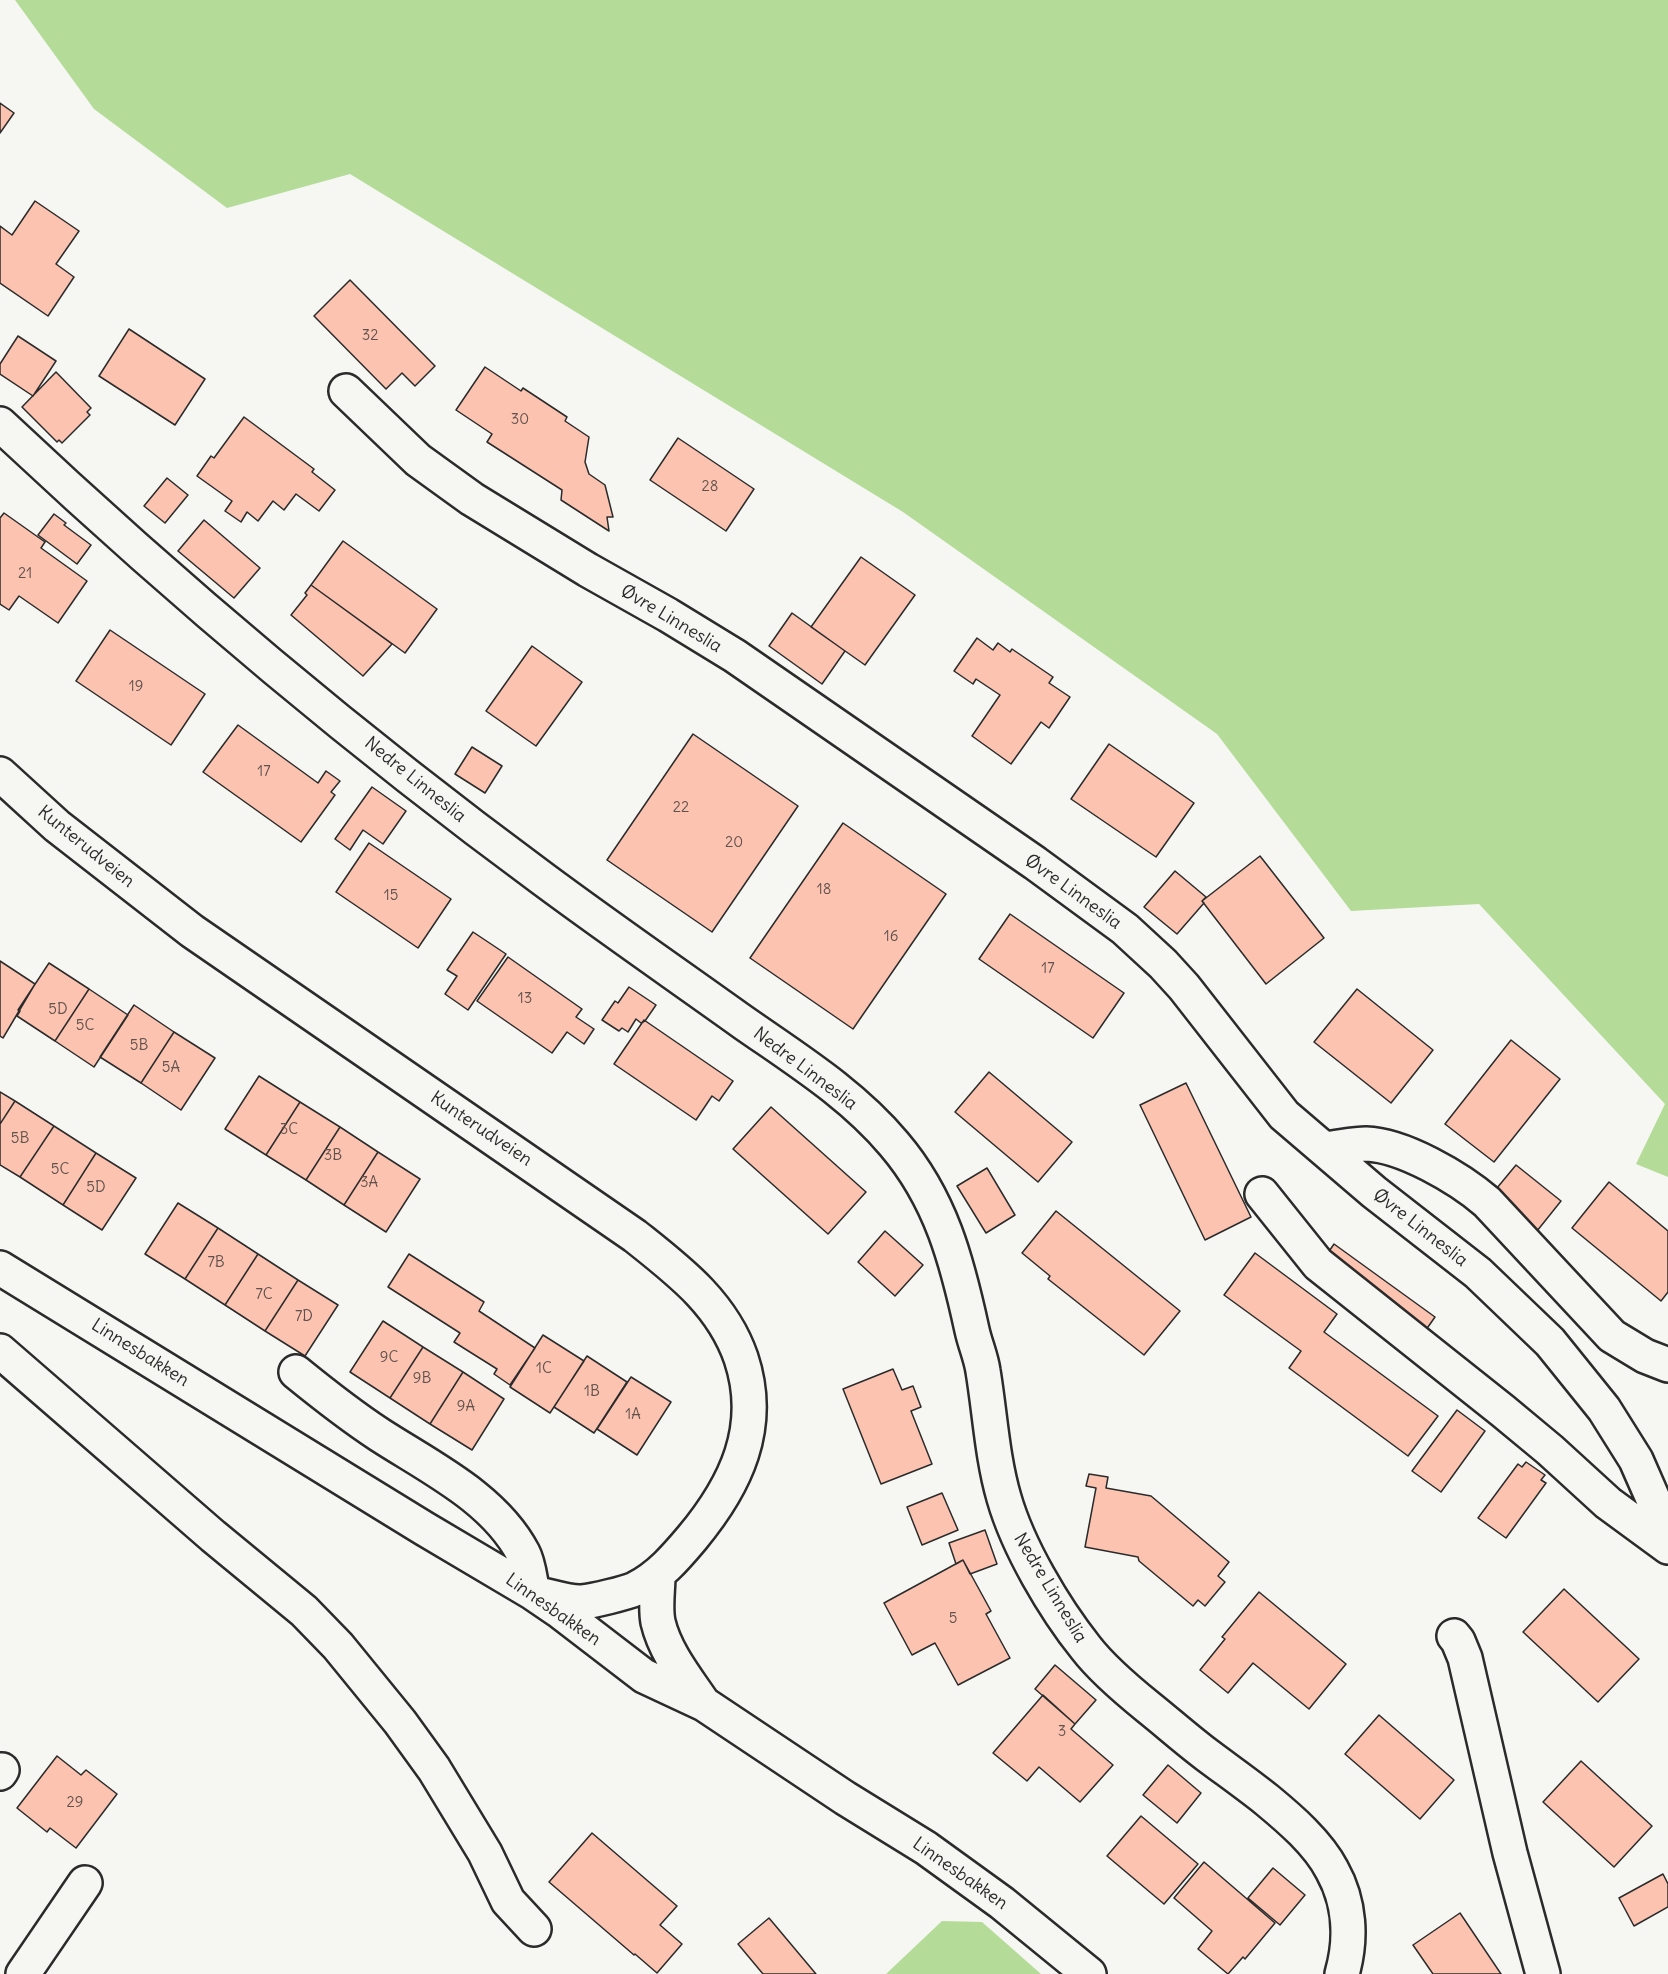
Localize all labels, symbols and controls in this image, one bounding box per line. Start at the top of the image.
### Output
house number: 32 [362,327,378,345]
house number: 30 [511,411,529,429]
house number: 28 [702,478,718,496]
house number: 21 [18,565,32,583]
street label: Øvre Linneslia [617,580,725,658]
house number: 19 [129,678,143,696]
street label: Nedre Linneslia [360,733,470,827]
house number: 17 [257,763,271,781]
house number: 22 [673,799,689,817]
street label: Kunterudveien [33,801,139,893]
house number: 20 [725,834,743,852]
street label: Øvre Linneslia [1021,850,1125,934]
house number: 18 [817,881,831,899]
house number: 15 [384,887,398,905]
house number: 16 [884,928,898,946]
house number: 17 [1041,960,1055,978]
house number: 13 [518,990,532,1008]
house number: 5D [48,1001,68,1019]
house number: 5C [76,1017,94,1035]
street label: Nedre Linneslia [749,1023,861,1115]
house number: 5B [130,1037,148,1055]
house number: 5A [162,1059,180,1077]
street label: Kunterudveien [426,1087,536,1171]
house number: 3C [280,1121,298,1139]
house number: 5B [11,1130,29,1148]
house number: 3B [324,1147,342,1165]
house number: 5C [51,1161,69,1179]
house number: 3A [360,1174,378,1192]
house number: 5D [86,1179,106,1197]
street label: Øvre Linneslia [1368,1184,1472,1272]
house number: 7B [207,1254,225,1272]
house number: 7C [255,1286,273,1304]
house number: 7D [295,1308,313,1326]
street label: Linnesbakken [87,1314,193,1392]
house number: 9C [380,1349,398,1367]
house number: 1C [536,1360,552,1378]
house number: 9B [413,1370,431,1388]
house number: 1B [584,1383,600,1401]
house number: 9A [457,1398,475,1416]
house number: 1A [625,1406,641,1424]
street label: Nedre Linneslia [1009,1529,1091,1647]
street label: Linnesbakken [501,1569,605,1651]
house number: 5 [949,1610,957,1628]
house number: 3 [1058,1723,1066,1741]
house number: 29 [67,1794,83,1812]
street label: Linnesbakken [908,1833,1012,1915]

